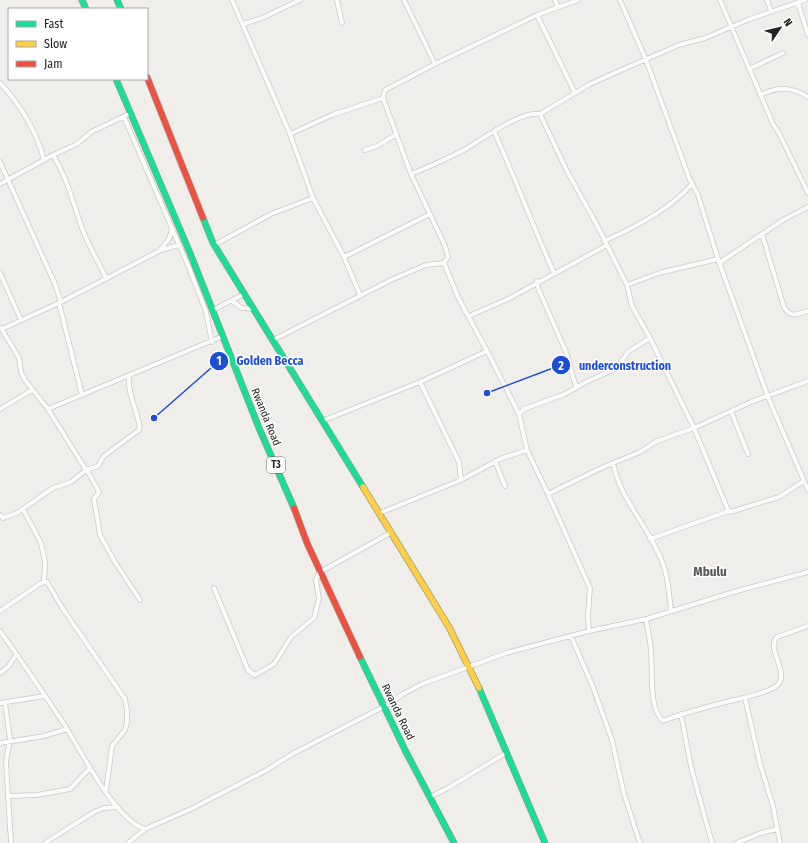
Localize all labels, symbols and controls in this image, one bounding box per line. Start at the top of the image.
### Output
legend [8,8,148,80]
north arrow [760,8,800,48]
text: N [781,16,795,29]
text: Fast [44,17,63,31]
text: Slow [44,37,67,51]
text: Jam [44,57,62,71]
callout: Golden Becca [209,349,312,373]
callout: underconstruction [551,353,679,377]
text: 1 [216,354,222,368]
text: Golden Becca [237,354,304,368]
text: 2 [557,359,564,373]
text: underconstruction [579,359,671,373]
street label: Rwanda Road [249,386,283,448]
road number: T3 [267,457,285,473]
district label: Mbulu [693,564,727,579]
street label: Rwanda Road [379,682,417,742]

